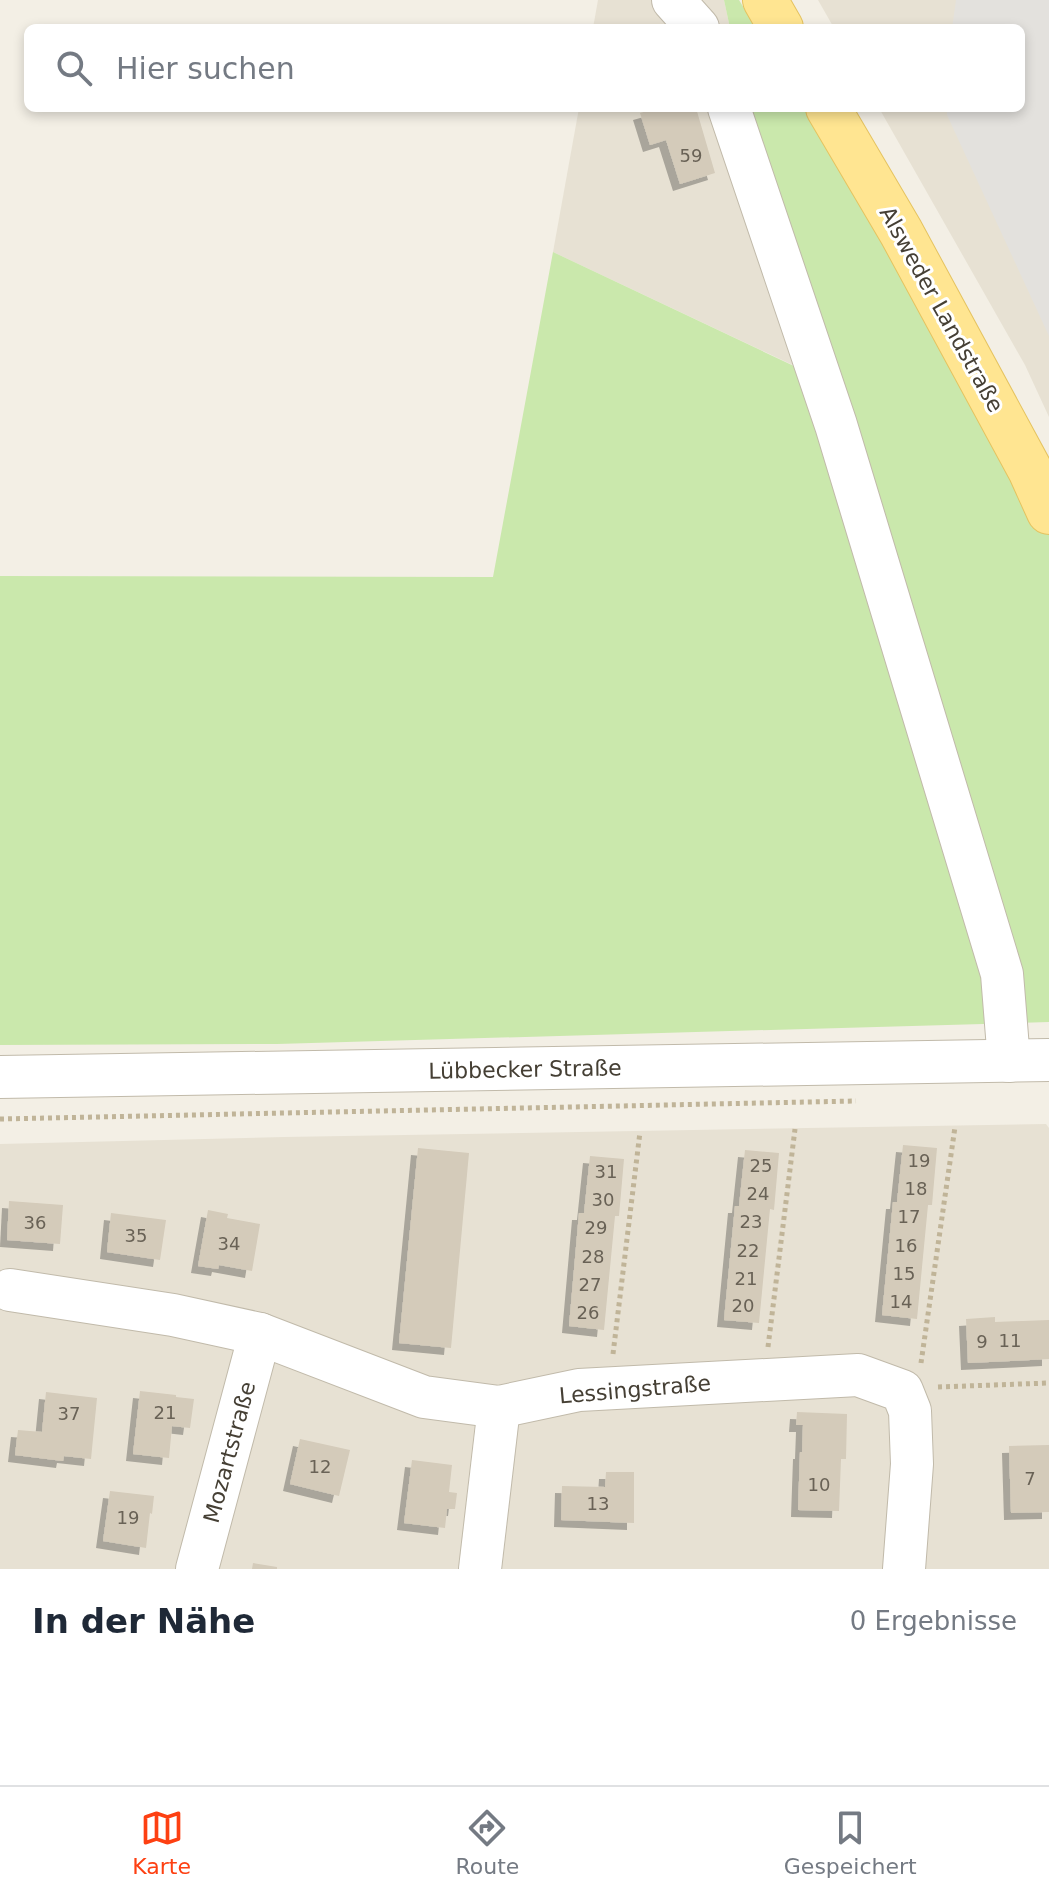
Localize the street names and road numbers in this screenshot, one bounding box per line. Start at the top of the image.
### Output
street label: Alsweder Landstraße [875,202,1009,416]
street label: Lübbecker Straße [428,1055,622,1084]
street label: Lessingstraße [558,1370,712,1409]
street label: Mozartstraße [199,1379,260,1525]

